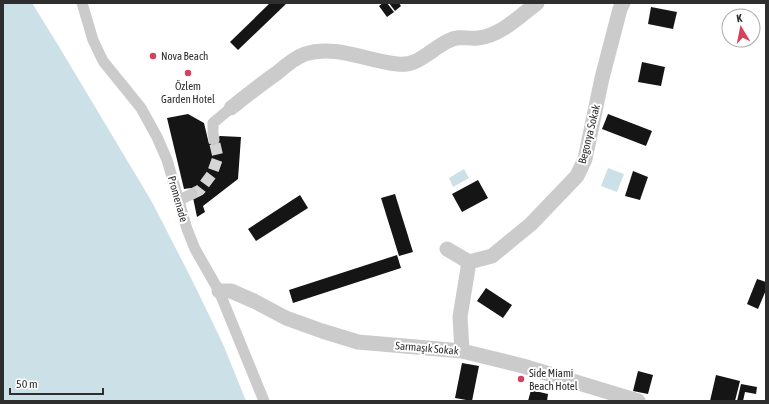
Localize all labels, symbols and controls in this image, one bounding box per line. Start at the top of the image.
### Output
north arrow [721,8,761,48]
text: K [736,12,744,25]
place label: Nova Beach [161,50,208,62]
marker: Nova Beach [148,51,158,61]
marker: Özlem Garden Hotel [183,68,193,78]
place label: Özlem Garden Hotel [161,80,215,105]
street label: Begonya Sokak [576,103,602,165]
street label: Promenade [166,175,190,223]
street label: Sarmaşık Sokak [395,339,459,357]
place label: Side Miami Beach Hotel [529,367,578,392]
scale bar [10,370,103,396]
marker: Side Miami Beach Hotel [516,374,526,384]
text: 50 m [16,377,38,391]

